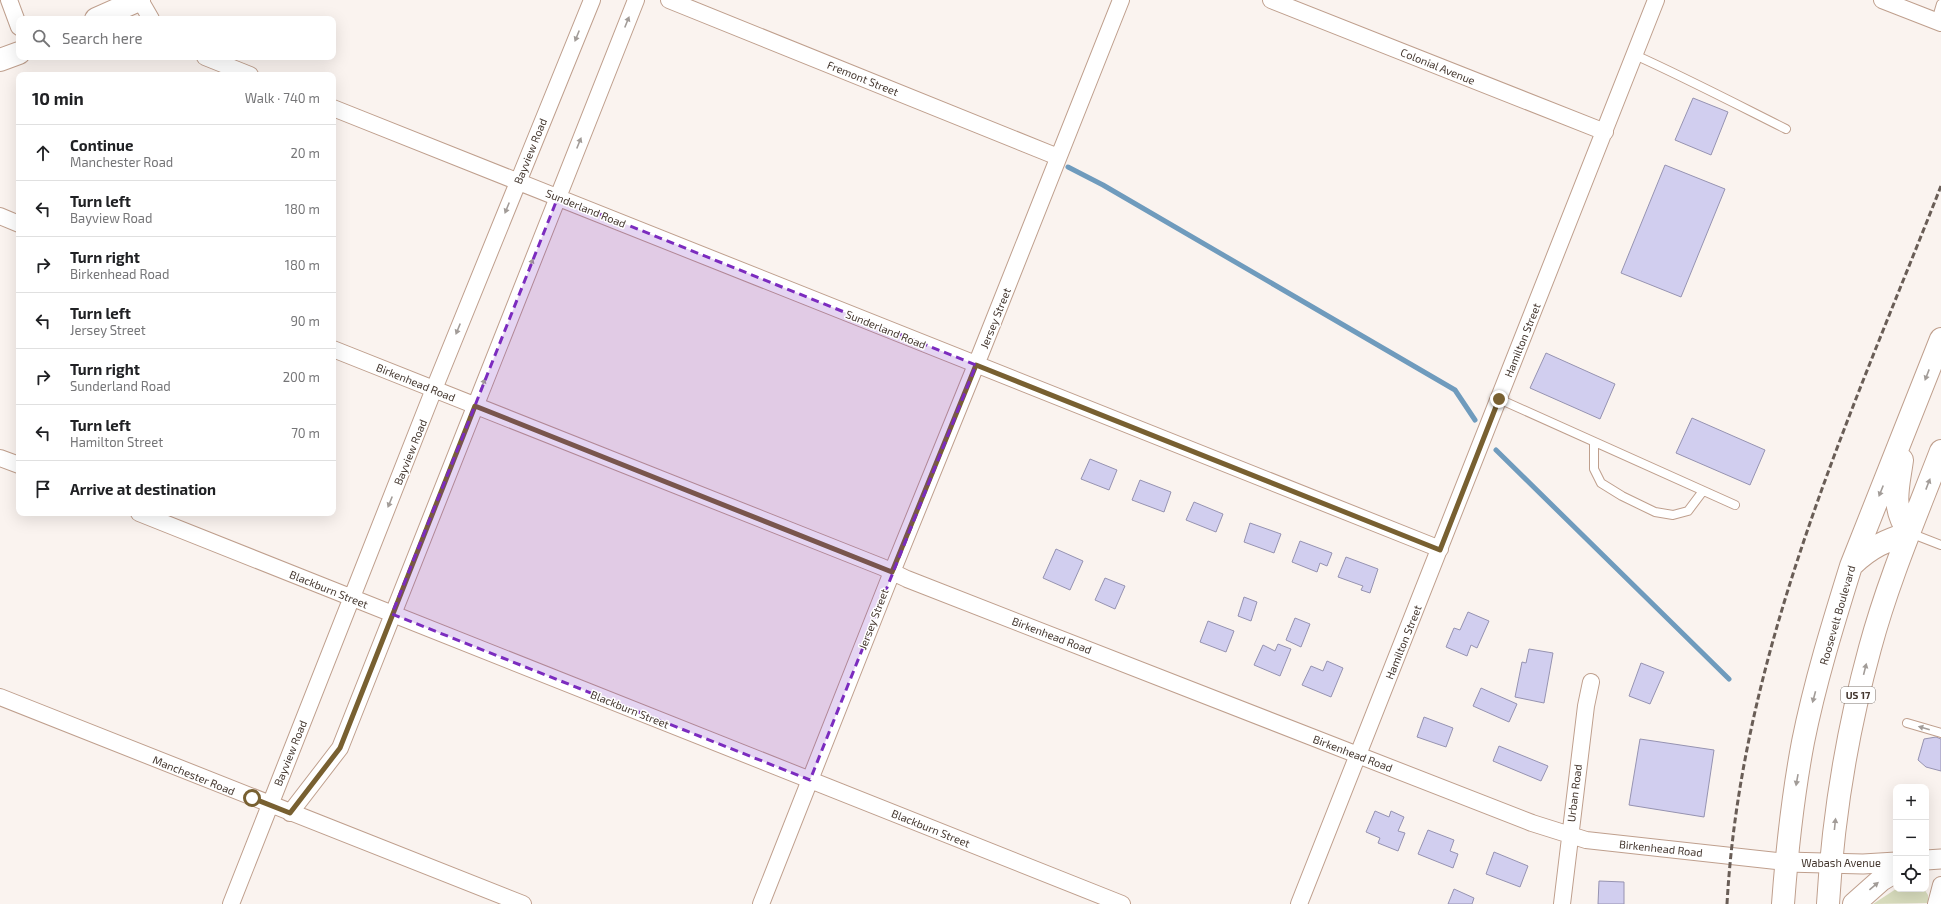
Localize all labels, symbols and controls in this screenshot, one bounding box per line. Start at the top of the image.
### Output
one-way arrow [625,15,631,27]
search box [16,16,336,60]
icon: search [30,27,52,49]
text: Search here [62,29,143,47]
one-way arrow [574,31,580,42]
street label: Colonial Avenue [1399,45,1477,87]
street label: Fremont Street [826,58,900,98]
text: 10 min [32,88,84,108]
text: Walk · 740 m [245,90,320,106]
street label: Bayview Road [511,116,549,186]
text: Continue [70,136,133,154]
one-way arrow [577,136,583,148]
icon: ahead [32,142,54,164]
text: 20 m [291,145,320,161]
text: Manchester Road [70,154,173,170]
street label: Sunderland Road [544,186,628,230]
text: Turn left [70,192,131,210]
icon: left [32,198,54,220]
text: 180 m [285,201,320,217]
one-way arrow [503,203,509,215]
text: Bayview Road [70,210,152,226]
text: Turn right [70,248,140,266]
icon: right [32,254,54,276]
text: 180 m [285,257,320,273]
one-way arrow [529,257,535,269]
text: Birkenhead Road [70,266,169,282]
street label: Jersey Street [977,286,1013,350]
street label: Hamilton Street [1501,301,1543,379]
text: Turn left [70,304,131,322]
street label: Sunderland Road [844,307,928,351]
icon: left [32,310,54,332]
text: 90 m [290,313,320,329]
text: Jersey Street [70,322,146,338]
one-way arrow [455,323,461,335]
text: Turn right [70,360,140,378]
street label: Birkenhead Road [375,360,457,404]
icon: right [32,366,54,388]
text: 200 m [283,369,320,385]
one-way arrow [1923,370,1929,382]
text: Sunderland Road [70,378,171,394]
one-way arrow [481,378,487,390]
route end [1490,390,1508,408]
text: Turn left [70,416,131,434]
street label: Bayview Road [391,417,429,487]
icon: left [32,422,54,444]
text: 70 m [291,425,320,441]
text: Hamilton Street [70,434,163,450]
one-way arrow [1926,477,1932,489]
icon: arrive [32,478,54,500]
text: Arrive at destination [70,480,216,498]
one-way arrow [1878,485,1884,496]
one-way arrow [386,496,392,508]
street label: Roosevelt Boulevard [1817,564,1857,666]
street label: Blackburn Street [288,567,370,611]
street label: Jersey Street [855,587,891,651]
street label: Hamilton Street [1382,603,1424,681]
street label: Birkenhead Road [1010,614,1094,656]
one-way arrow [1862,663,1868,676]
street label: Blackburn Street [589,687,671,731]
road number: US 17 [1841,687,1875,703]
one-way arrow [1811,691,1817,703]
street label: Bayview Road [271,718,309,788]
one-way arrow [1918,725,1930,731]
street label: Birkenhead Road [1311,732,1395,774]
street label: Manchester Road [151,753,237,797]
street label: Urban Road [1564,763,1584,823]
one-way arrow [1793,774,1799,786]
map controls [1893,784,1929,892]
button: + [1893,784,1929,820]
route start [243,789,261,807]
street label: Blackburn Street [890,806,972,850]
one-way arrow [1832,818,1838,830]
button: − [1893,820,1929,856]
street label: Birkenhead Road [1618,837,1704,859]
street label: Wabash Avenue [1801,856,1881,869]
button: locate [1893,856,1929,892]
one-way arrow [1868,882,1879,890]

